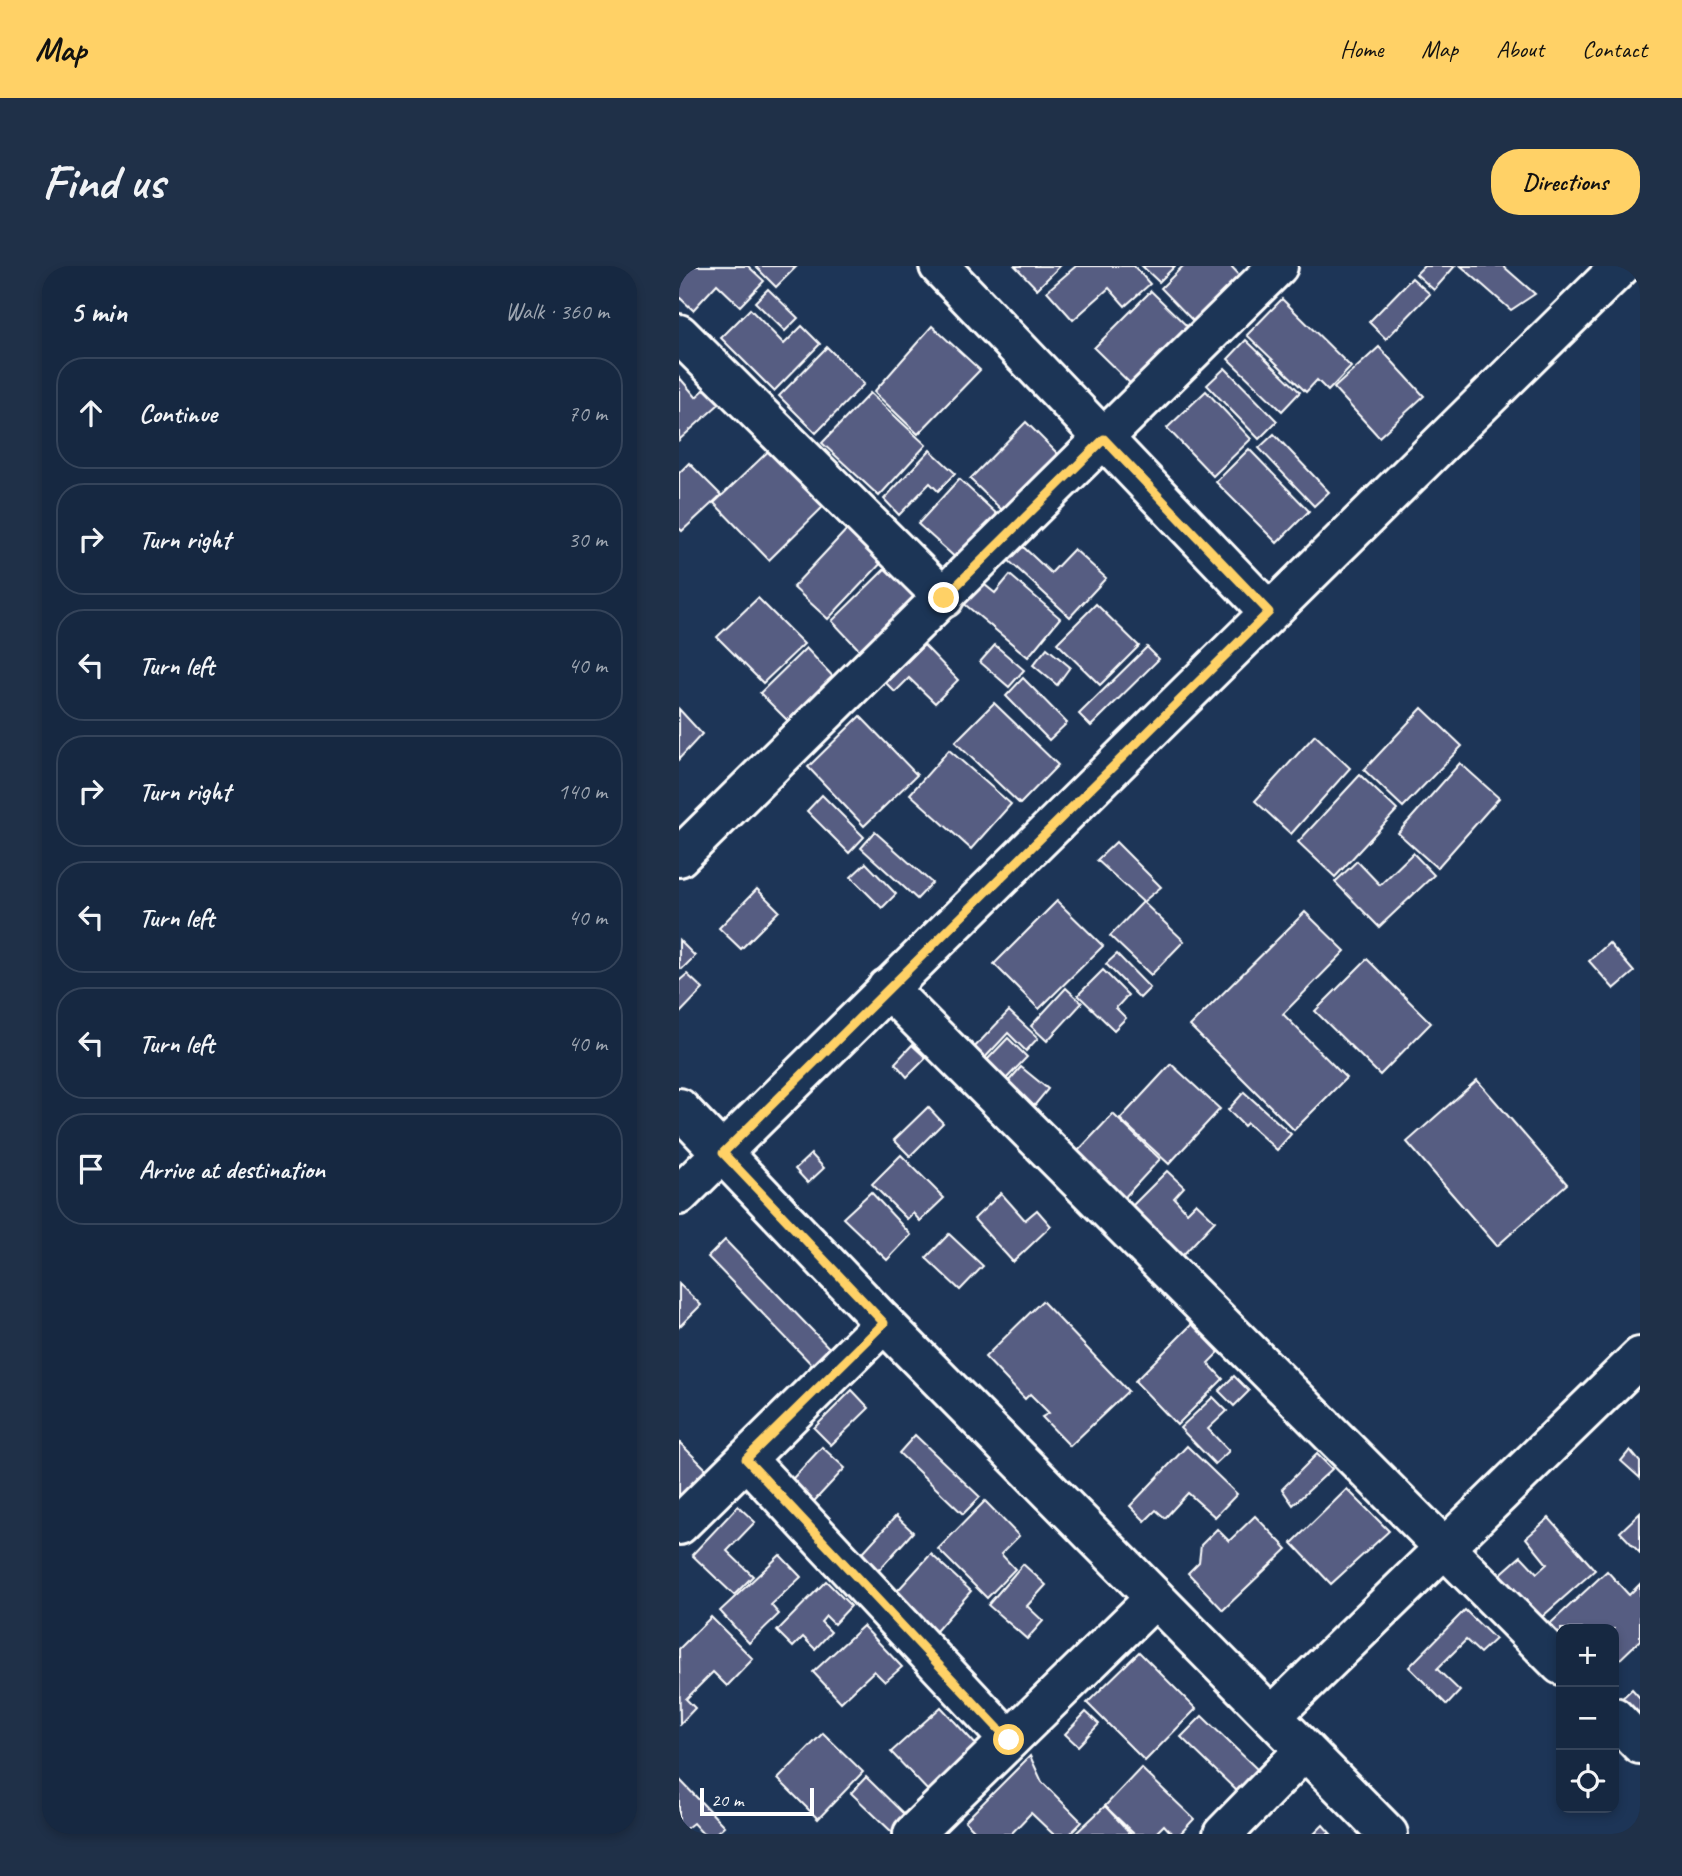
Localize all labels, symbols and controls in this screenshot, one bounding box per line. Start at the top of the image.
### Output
text: Map [35,28,86,70]
text: Home [1340,34,1383,64]
text: Map [1421,34,1458,64]
text: About [1496,34,1544,64]
text: Contact [1582,34,1647,64]
button: Directions [1491,149,1640,215]
text: Find us [42,151,164,213]
text: 5 min [70,293,127,331]
text: Walk · 360 m [505,297,609,326]
icon: ahead [72,394,110,432]
text: Continue [139,397,217,430]
text: 70 m [568,399,607,428]
icon: right [72,520,110,558]
text: Turn right [139,523,230,556]
text: 30 m [568,525,607,554]
route end [928,582,959,613]
icon: left [72,646,110,684]
text: Turn left [139,649,214,682]
text: 40 m [568,651,607,680]
icon: right [72,772,110,810]
text: Turn right [139,775,230,808]
text: 140 m [558,777,607,806]
icon: left [72,898,110,936]
text: Turn left [139,901,214,934]
text: 40 m [568,903,607,932]
icon: left [72,1024,110,1062]
text: Turn left [139,1027,214,1060]
text: 40 m [568,1029,607,1058]
icon: arrive [72,1150,110,1188]
text: Arrive at destination [139,1153,325,1186]
map controls [1556,1624,1619,1813]
button: + [1556,1624,1619,1687]
button: − [1556,1687,1619,1750]
route start [993,1724,1024,1755]
button: locate [1556,1750,1619,1813]
scale bar [700,1785,814,1817]
text: 20 m [711,1788,743,1812]

